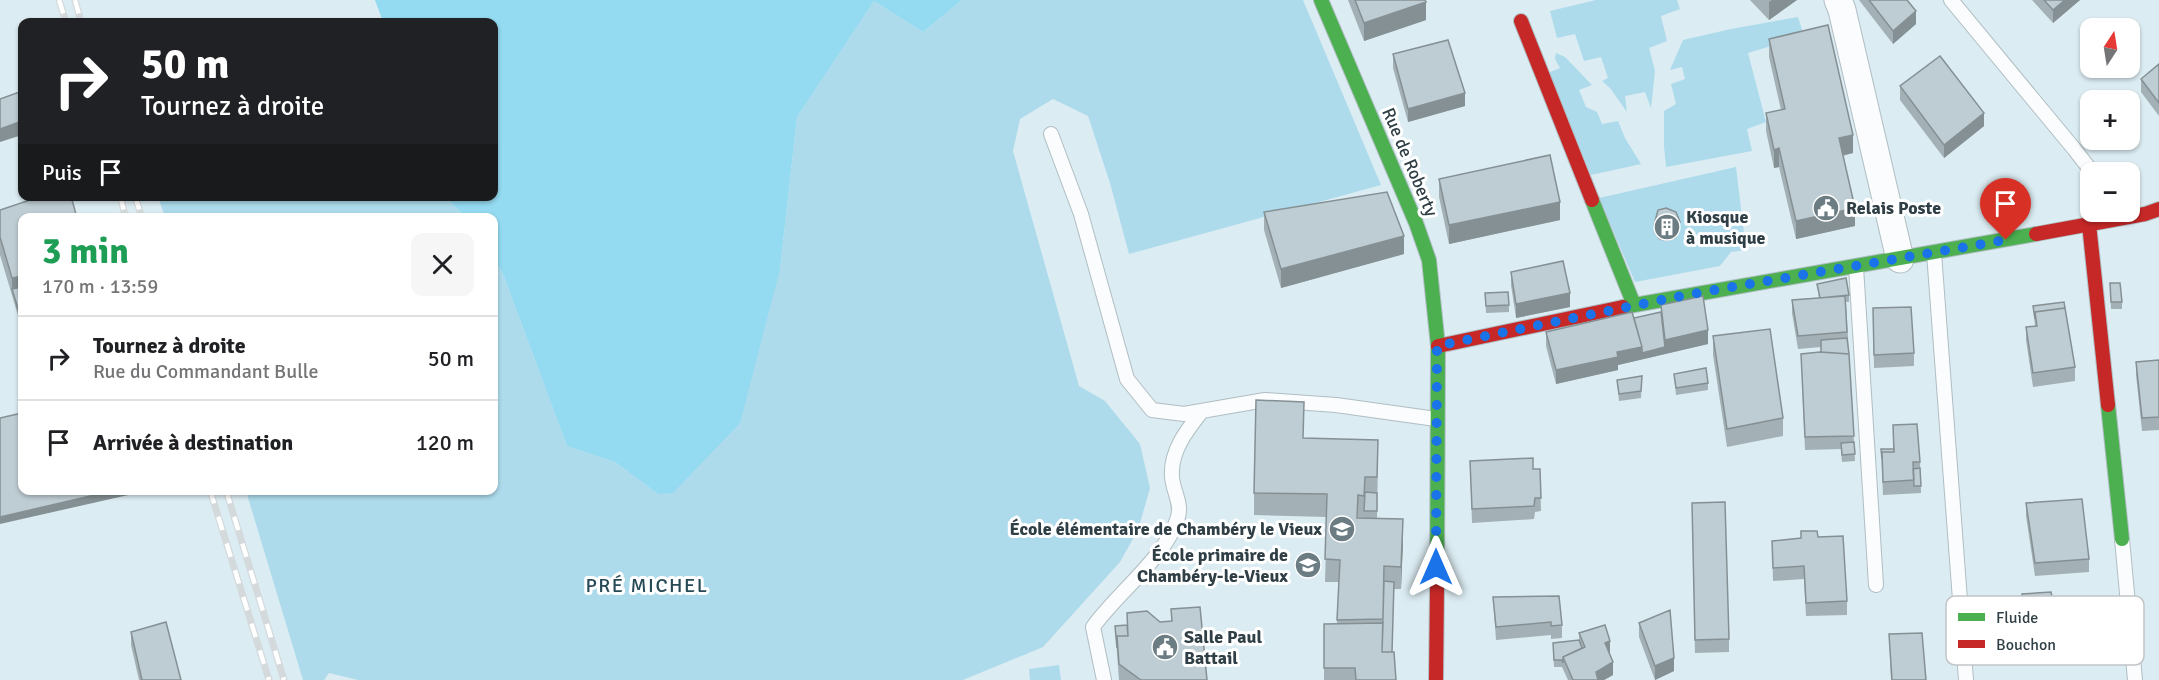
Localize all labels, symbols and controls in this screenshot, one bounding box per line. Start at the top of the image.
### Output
north arrow [2080,18,2140,78]
map controls [2080,18,2140,222]
text: 50 m [141,39,230,90]
icon: right [42,42,120,120]
text: Tournez à droite [141,90,324,123]
button: + [2080,90,2140,150]
street label: Rue de Roberty [1377,104,1443,220]
icon: arrive [94,156,127,189]
text: Puis [42,159,82,186]
button: − [2080,162,2140,222]
pin [1980,178,2031,240]
icon: arrive [1989,187,2022,220]
public building icon: Relais Poste [1811,193,1841,223]
place label: Relais Poste [1846,197,1941,219]
place label: Kiosque à musique [1686,206,1766,249]
building icon: Kiosque à musique [1652,212,1682,242]
text: 3 min [42,229,129,274]
button: close [411,233,474,296]
text: 170 m · 13:59 [42,274,158,299]
text: Tournez à droite [93,332,246,359]
icon: right [42,342,75,375]
text: 50 m [428,345,474,372]
text: Rue du Commandant Bulle [93,359,319,384]
icon: arrive [42,426,75,459]
text: Arrivée à destination [93,429,293,456]
text: 120 m [416,429,474,456]
school or university icon: École élémentaire de Chambéry le Vieux [1327,514,1357,544]
place label: École élémentaire de Chambéry le Vieux [1009,518,1322,540]
position arrow [1404,535,1468,599]
place label: École primaire de Chambéry-le-Vieux [1137,544,1288,587]
school or university icon: École primaire de Chambéry-le-Vieux [1293,550,1323,580]
district label: PRÉ MICHEL [585,573,709,598]
legend [1946,596,2144,665]
text: Fluide [1996,608,2038,628]
place label: Salle Paul Battail [1184,626,1262,669]
public building icon: Salle Paul Battail [1150,632,1180,662]
text: Bouchon [1996,635,2056,655]

